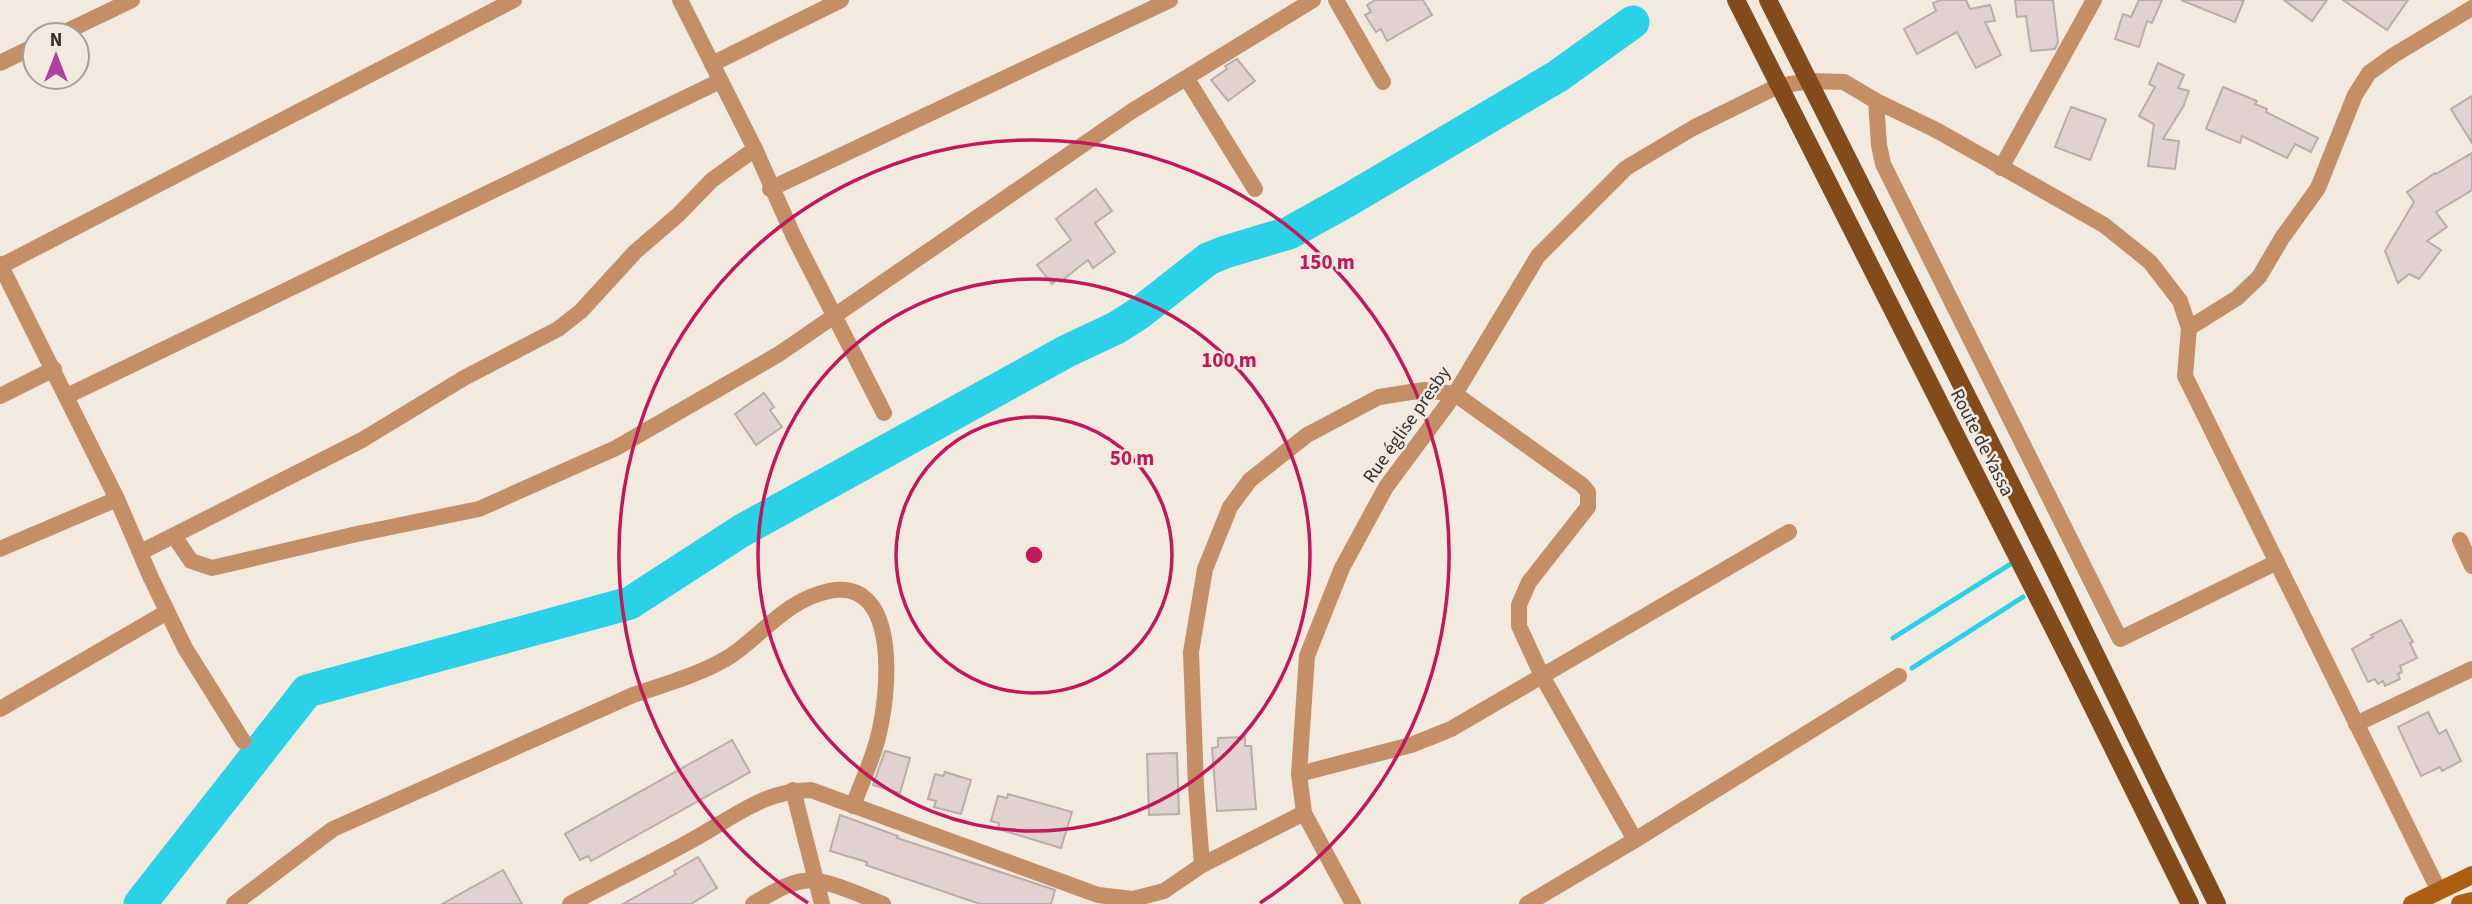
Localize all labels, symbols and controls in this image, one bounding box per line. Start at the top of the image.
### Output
north arrow [21,21,91,91]
text: N [50,27,62,54]
text: 150 m [1299,247,1355,277]
text: 100 m [1201,345,1257,375]
street label: Rue église presby [1357,361,1458,489]
street label: Route de Yassa [1943,384,2020,501]
text: 50 m [1110,443,1154,473]
centre of rings [1022,543,1046,567]

